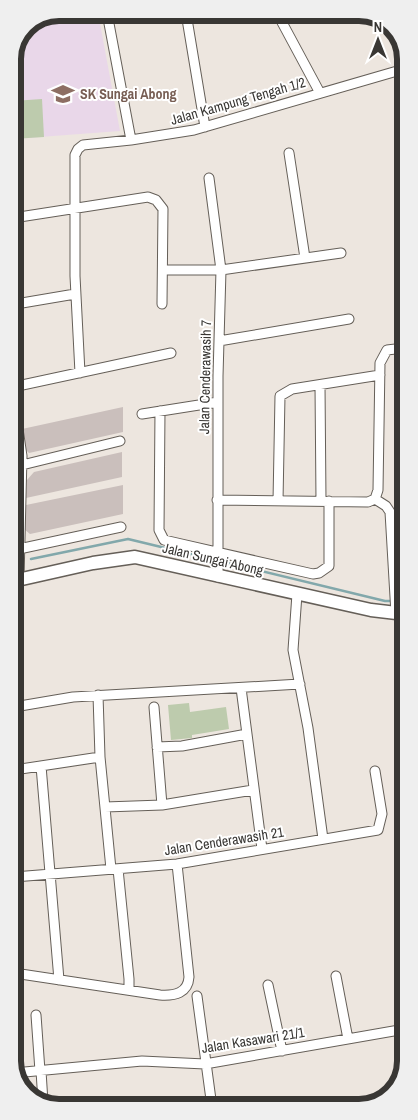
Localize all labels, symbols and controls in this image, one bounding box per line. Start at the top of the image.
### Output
north arrow [353,15,403,65]
text: N [374,18,382,36]
street label: Jalan Kampung Tengah 1/2 [168,73,308,129]
school or university icon: SK Sungai Abong [50,81,76,107]
place label: SK Sungai Abong [80,85,177,103]
street label: Jalan Cenderawasih 7 [195,320,215,434]
street label: Jalan Sungai Abong [161,539,266,579]
street label: Jalan Cenderawasih 21 [163,823,286,859]
street label: Jalan Kasawari 21/1 [200,1023,306,1057]

